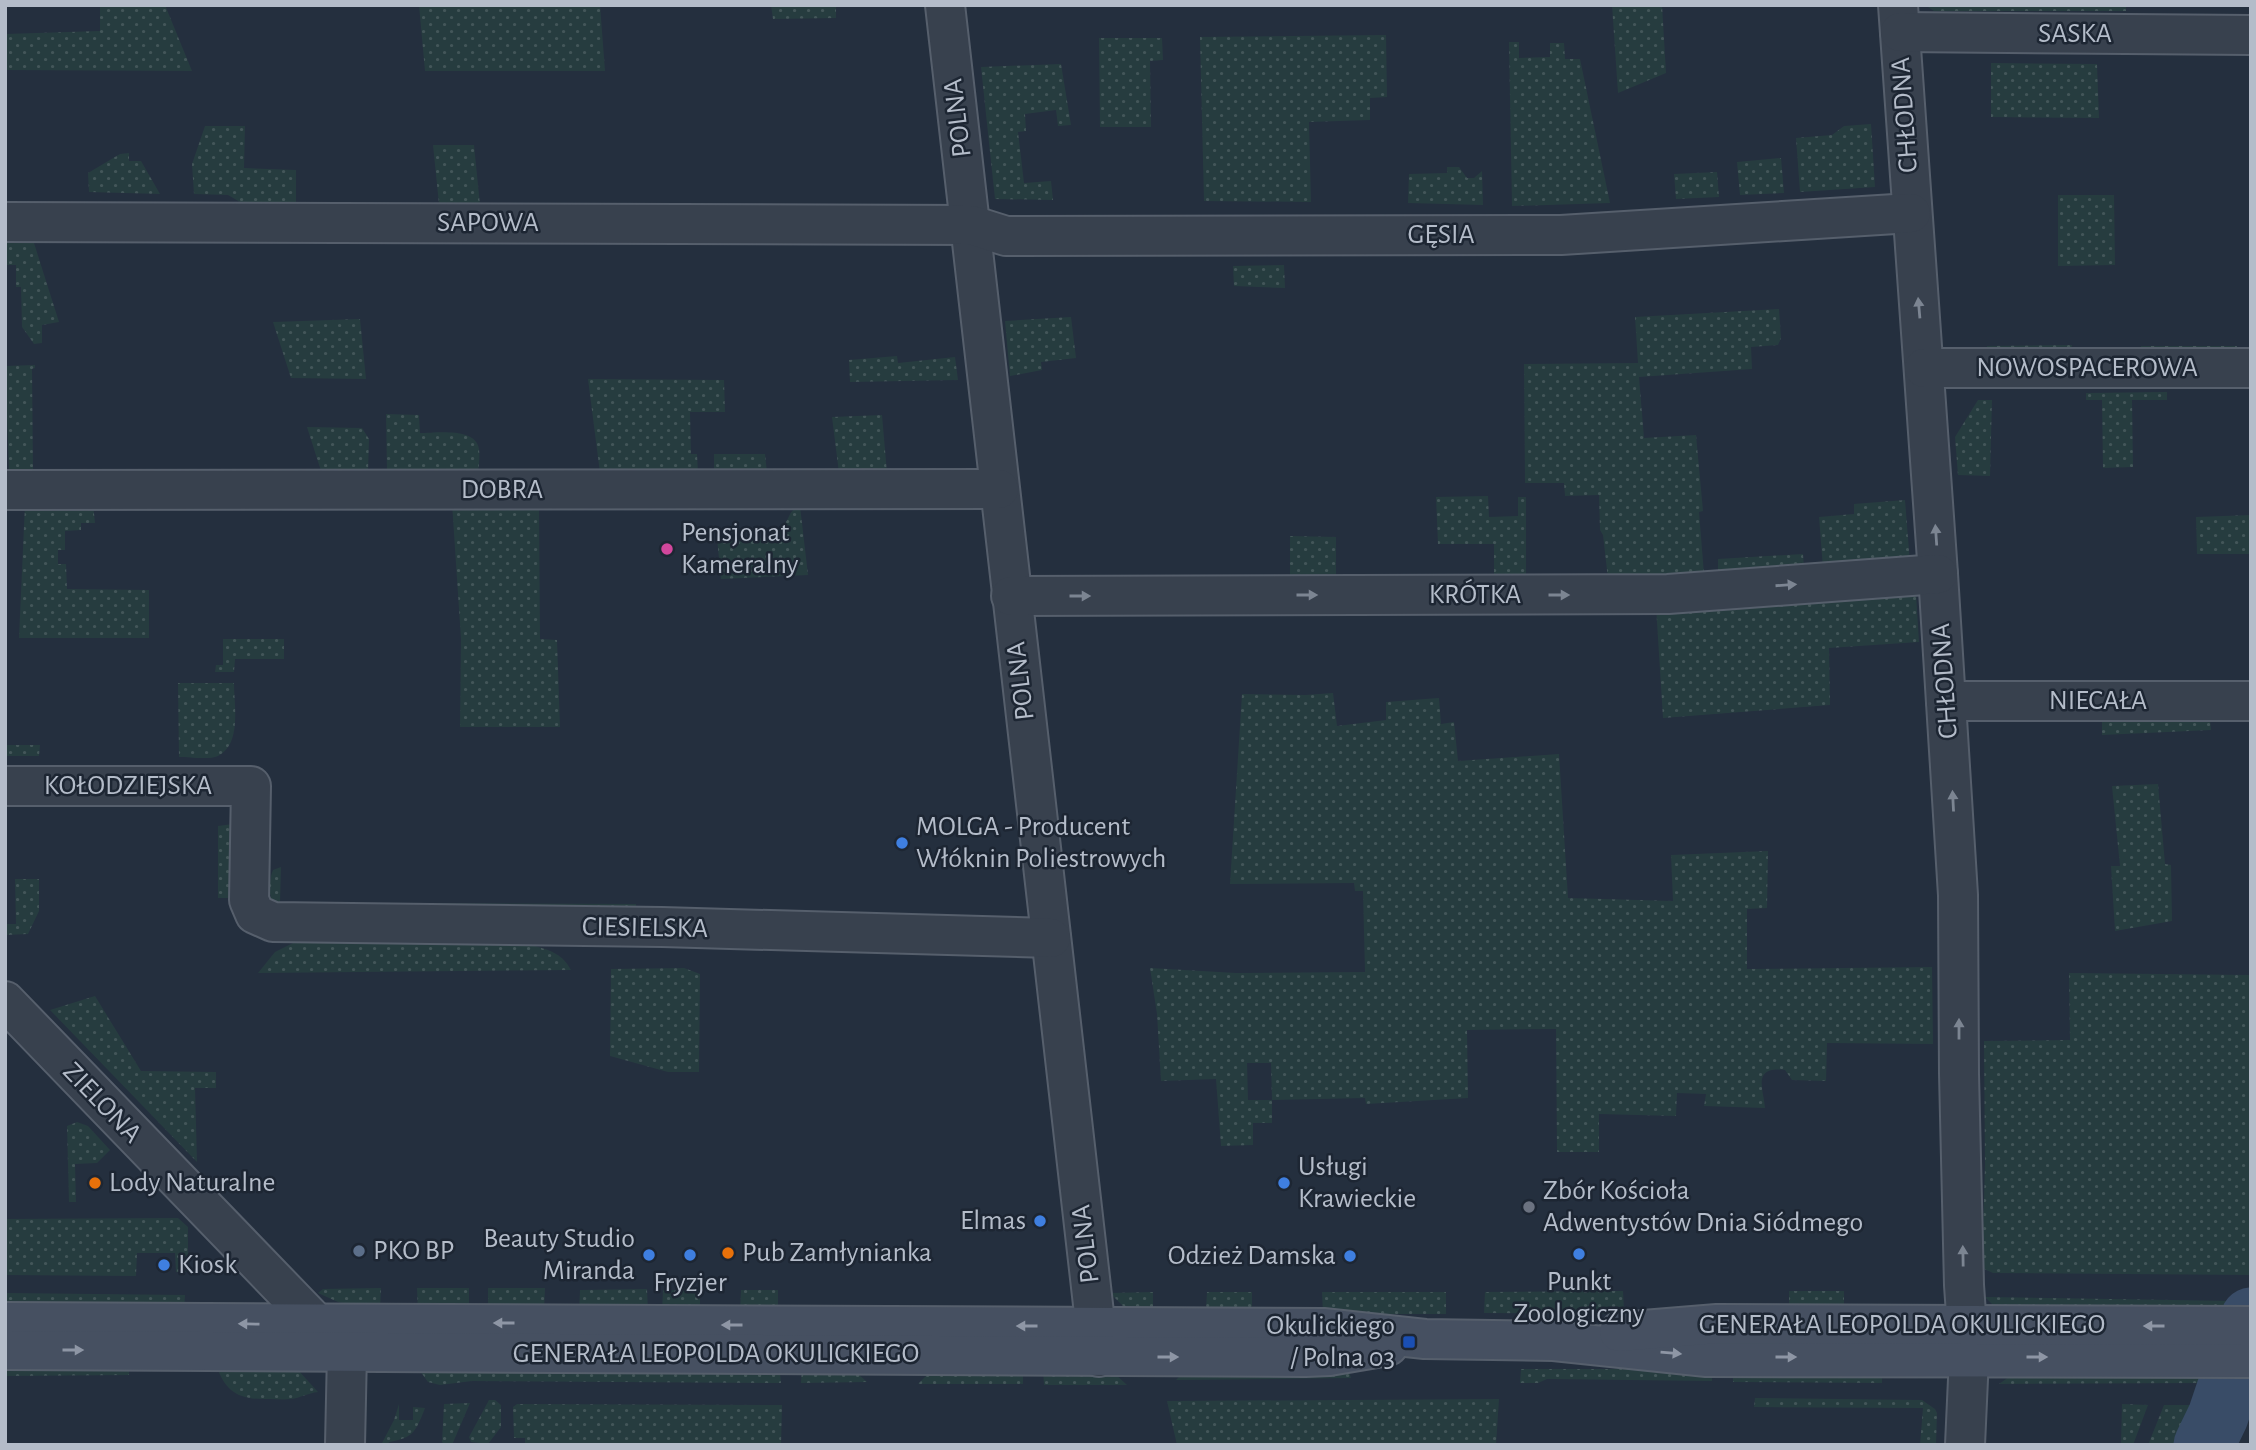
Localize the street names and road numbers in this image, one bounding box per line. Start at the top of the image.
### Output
street label: SASKA [2038,20,2112,48]
street label: CHŁODNA [1887,56,1923,174]
street label: POLNA [939,77,977,159]
street label: SAPOWA [437,209,539,237]
street label: GĘSIA [1407,221,1475,249]
street label: NOWOSPACEROWA [1976,354,2198,382]
street label: DOBRA [461,476,543,504]
street label: KRÓTKA [1429,578,1521,609]
street label: CHŁODNA [1927,622,1963,740]
street label: POLNA [1002,640,1040,722]
street label: NIECAŁA [2049,687,2147,715]
street label: KOŁODZIEJSKA [44,772,212,800]
street label: CIESIELSKA [582,913,708,943]
street label: ZIELONA [57,1057,147,1149]
street label: POLNA [1067,1203,1105,1285]
street label: GENERAŁA LEOPOLDA OKULICKIEGO [1699,1311,2105,1339]
street label: GENERAŁA LEOPOLDA OKULICKIEGO [513,1340,919,1368]

